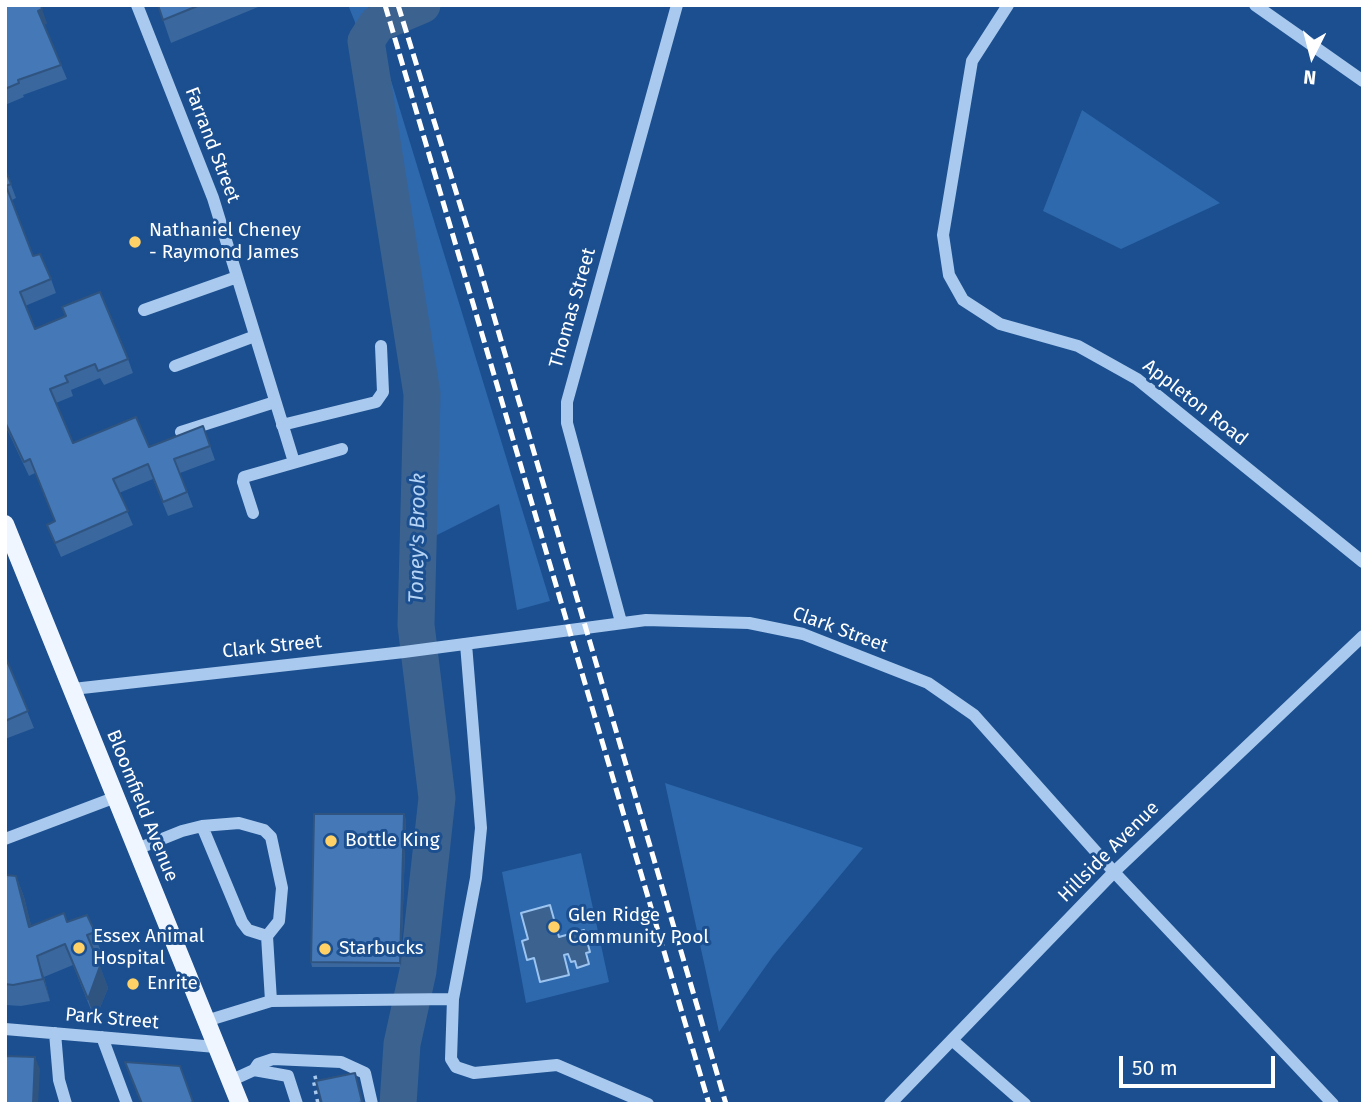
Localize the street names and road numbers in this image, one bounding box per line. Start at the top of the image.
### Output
street label: Farrand Street [180,84,244,206]
street label: Thomas Street [545,245,601,371]
street label: Appleton Road [1138,355,1252,451]
street label: Clark Street [789,602,891,658]
street label: Clark Street [221,630,323,664]
street label: Bloomfield Avenue [101,727,183,885]
street label: Hillside Avenue [1054,797,1164,907]
street label: Park Street [64,1004,160,1034]

